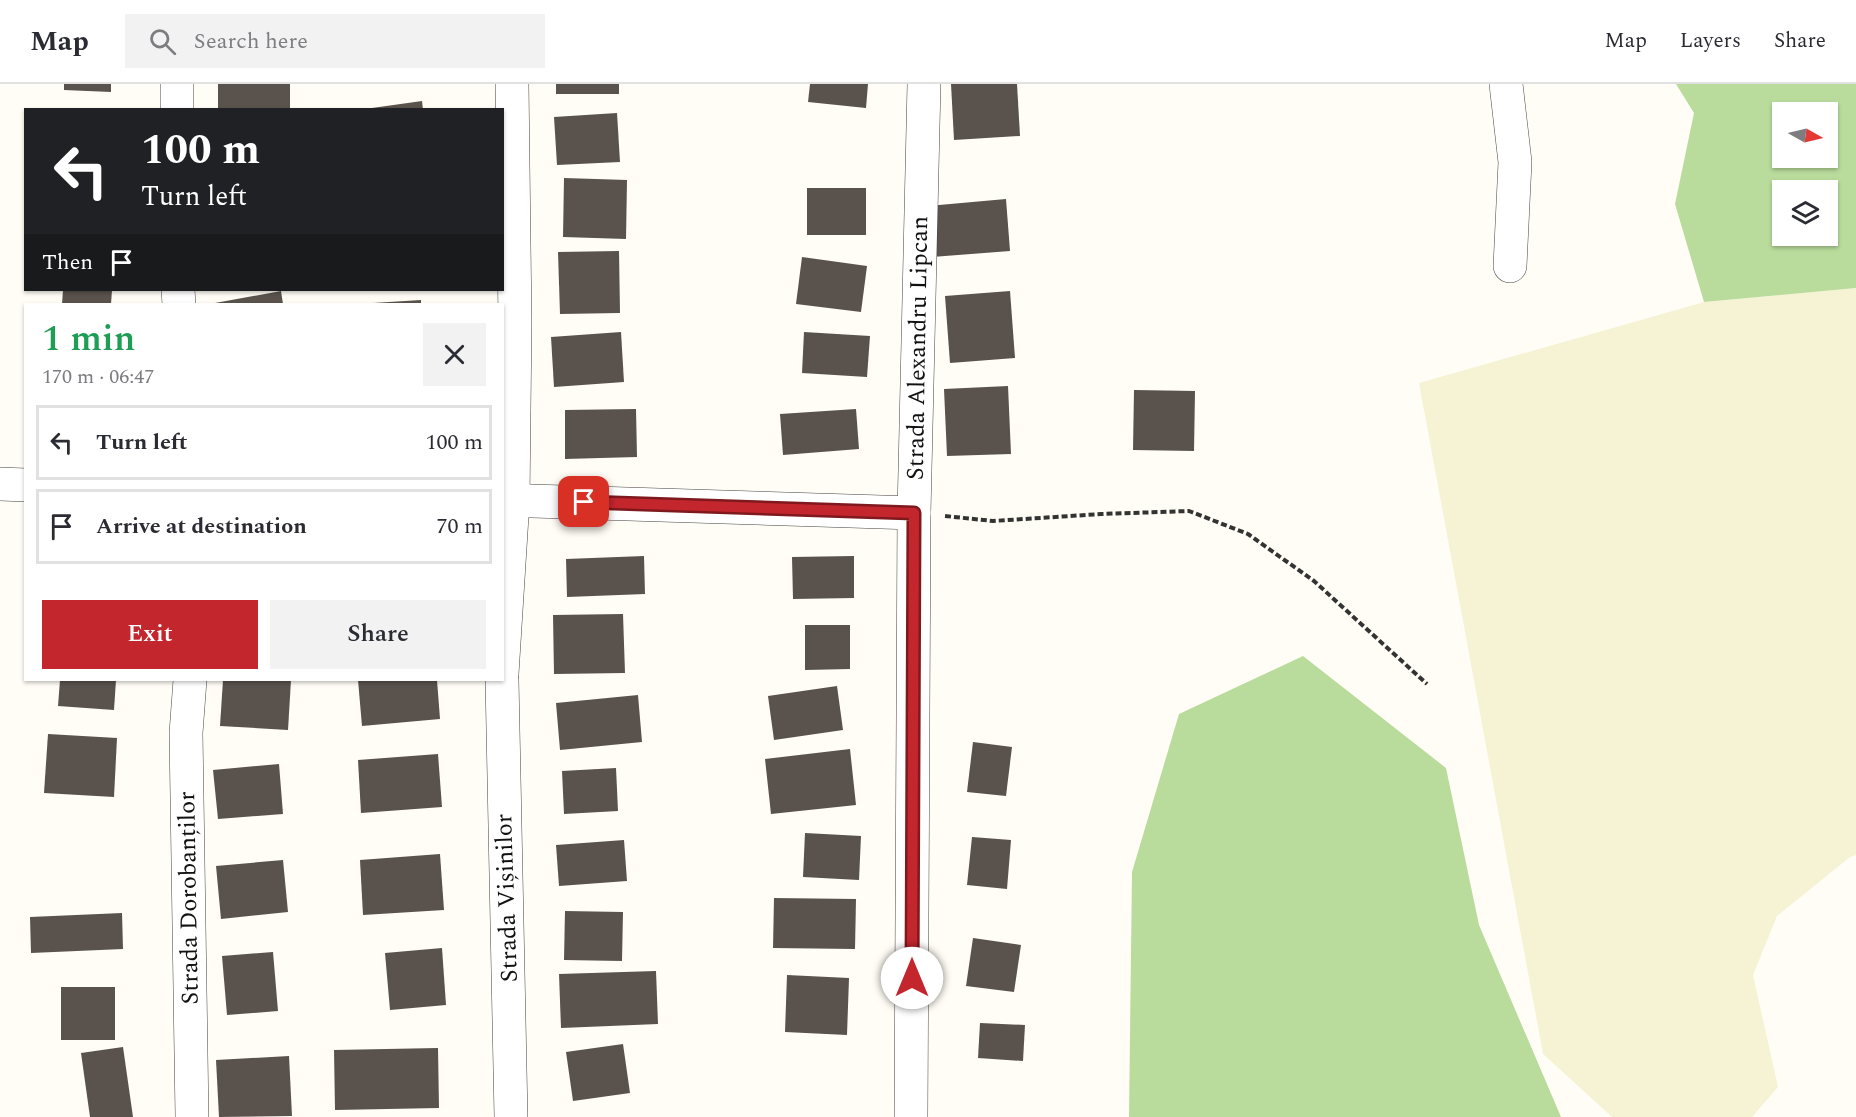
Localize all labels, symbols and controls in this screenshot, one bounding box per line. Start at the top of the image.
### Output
search box [125,14,545,68]
text: Map [30,20,89,63]
icon: search [146,25,179,58]
text: Search here [194,25,308,58]
text: Map [1605,25,1647,57]
text: Layers [1680,25,1741,57]
text: Share [1774,25,1826,57]
north arrow [1772,102,1838,168]
map controls [1772,102,1838,246]
text: 100 m [141,119,260,182]
icon: left [42,132,120,210]
text: Turn left [141,176,247,218]
button: layers [1772,180,1838,246]
street label: Strada Alexandru Lipcan [898,216,938,480]
text: Then [42,246,93,279]
icon: arrive [105,246,138,279]
text: 1 min [42,312,135,367]
button: close [423,323,486,386]
text: 170 m · 06:47 [42,362,154,392]
icon: left [45,426,78,459]
text: Turn left [96,426,188,459]
text: 100 m [426,426,483,459]
pin [558,476,609,527]
icon: arrive [567,485,600,518]
icon: arrive [45,510,78,543]
text: Arrive at destination [96,510,307,543]
text: 70 m [437,510,483,543]
button: Exit [42,600,258,669]
button: Share [270,600,486,669]
street label: Strada Dorobanților [169,791,209,1005]
street label: Strada Vișinilor [486,813,528,983]
position arrow [880,946,944,1010]

